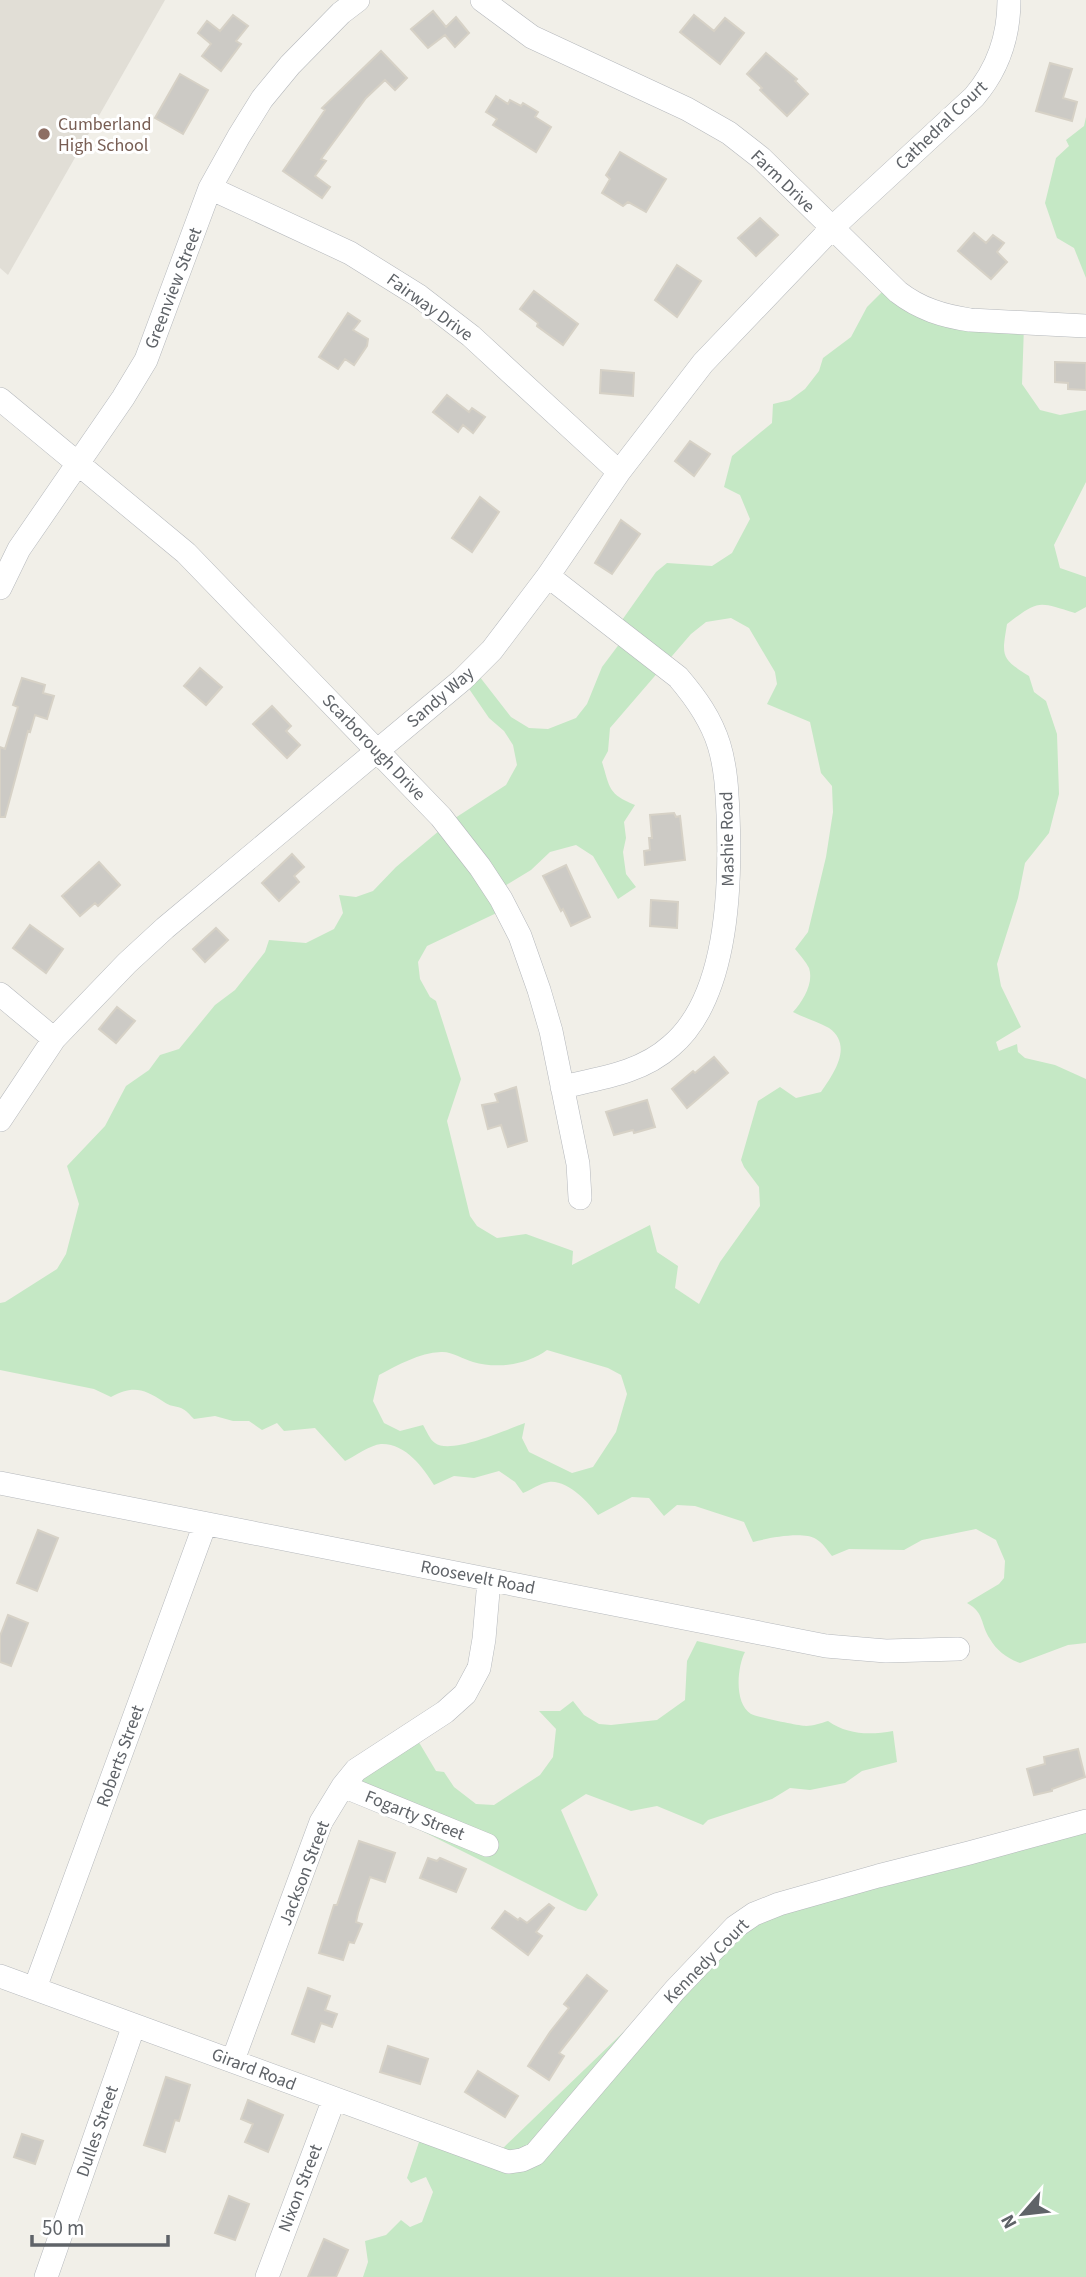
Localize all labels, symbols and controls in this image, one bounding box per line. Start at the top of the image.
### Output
street label: Cathedral Court [890,75,993,176]
place label: Cumberland High School [58,112,151,158]
marker: Cumberland High School [36,126,52,142]
street label: Farm Drive [745,144,821,219]
street label: Greenview Street [139,224,208,353]
street label: Fairway Drive [381,268,478,347]
street label: Sandy Way [401,661,480,734]
street label: Scarborough Drive [316,688,431,806]
street label: Mashie Road [714,791,741,887]
street label: Roosevelt Road [418,1554,537,1601]
street label: Roberts Street [90,1702,151,1811]
street label: Fogarty Street [361,1784,468,1847]
street label: Jackson Street [273,1817,336,1929]
street label: Kennedy Court [658,1913,755,2010]
street label: Girard Road [208,2042,300,2097]
street label: Dulles Street [70,2082,125,2180]
street label: Nixon Street [272,2141,329,2236]
north arrow [988,2179,1058,2249]
scale bar [32,2204,168,2248]
text: N [994,2209,1024,2233]
text: 50 m [42,2213,84,2243]

